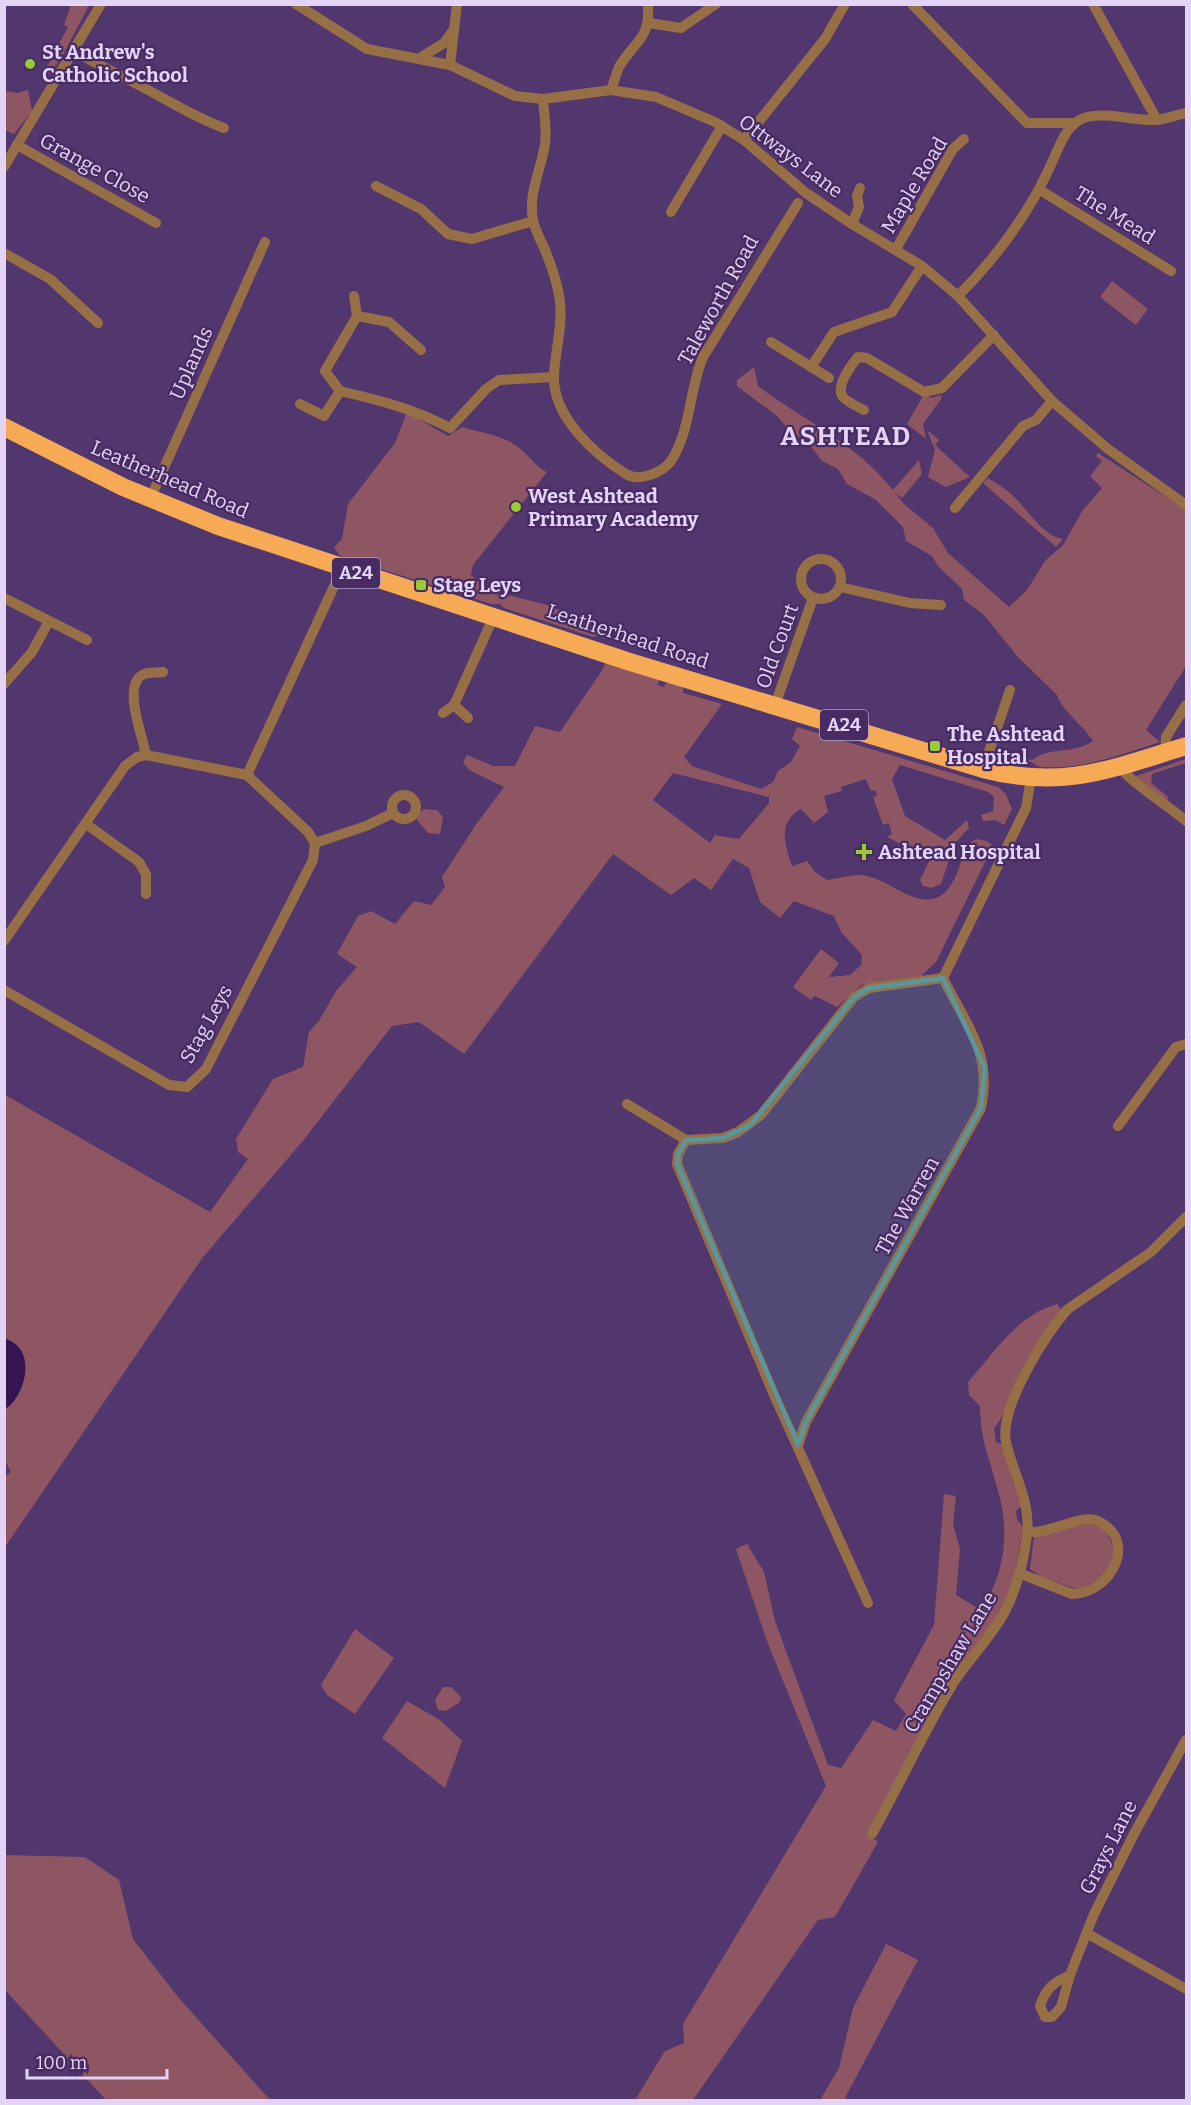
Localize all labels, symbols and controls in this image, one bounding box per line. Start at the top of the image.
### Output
place label: St Andrew's Catholic School [42,40,188,87]
marker: St Andrew's Catholic School [23,57,37,71]
street label: Ottways Lane [734,109,848,203]
street label: Grange Close [36,128,154,208]
street label: Maple Road [876,132,952,238]
street label: The Mead [1070,181,1160,249]
street label: Taleworth Road [673,231,764,369]
street label: Uplands [164,323,218,403]
district label: ASHTEAD [780,421,912,452]
street label: Leatherhead Road [88,435,252,523]
place label: West Ashtead Primary Academy [528,484,699,531]
marker: West Ashtead Primary Academy [509,500,523,514]
road number: A24 [332,558,380,588]
place label: Stag Leys [433,573,521,597]
marker: Stag Leys [414,578,428,592]
street label: Leatherhead Road [544,599,712,674]
street label: Old Court [751,600,803,692]
road number: A24 [820,710,868,740]
place label: The Ashtead Hospital [947,722,1065,769]
marker: The Ashtead Hospital [928,739,942,753]
place label: Ashtead Hospital [878,840,1041,864]
marker: Ashtead Hospital [855,843,873,861]
street label: Stag Leys [175,981,237,1067]
street label: The Warren [870,1152,944,1260]
street label: Crampshaw Lane [898,1587,1002,1737]
street label: Grays Lane [1074,1796,1142,1898]
scale bar [27,2042,166,2080]
text: 100 m [36,2052,87,2074]

